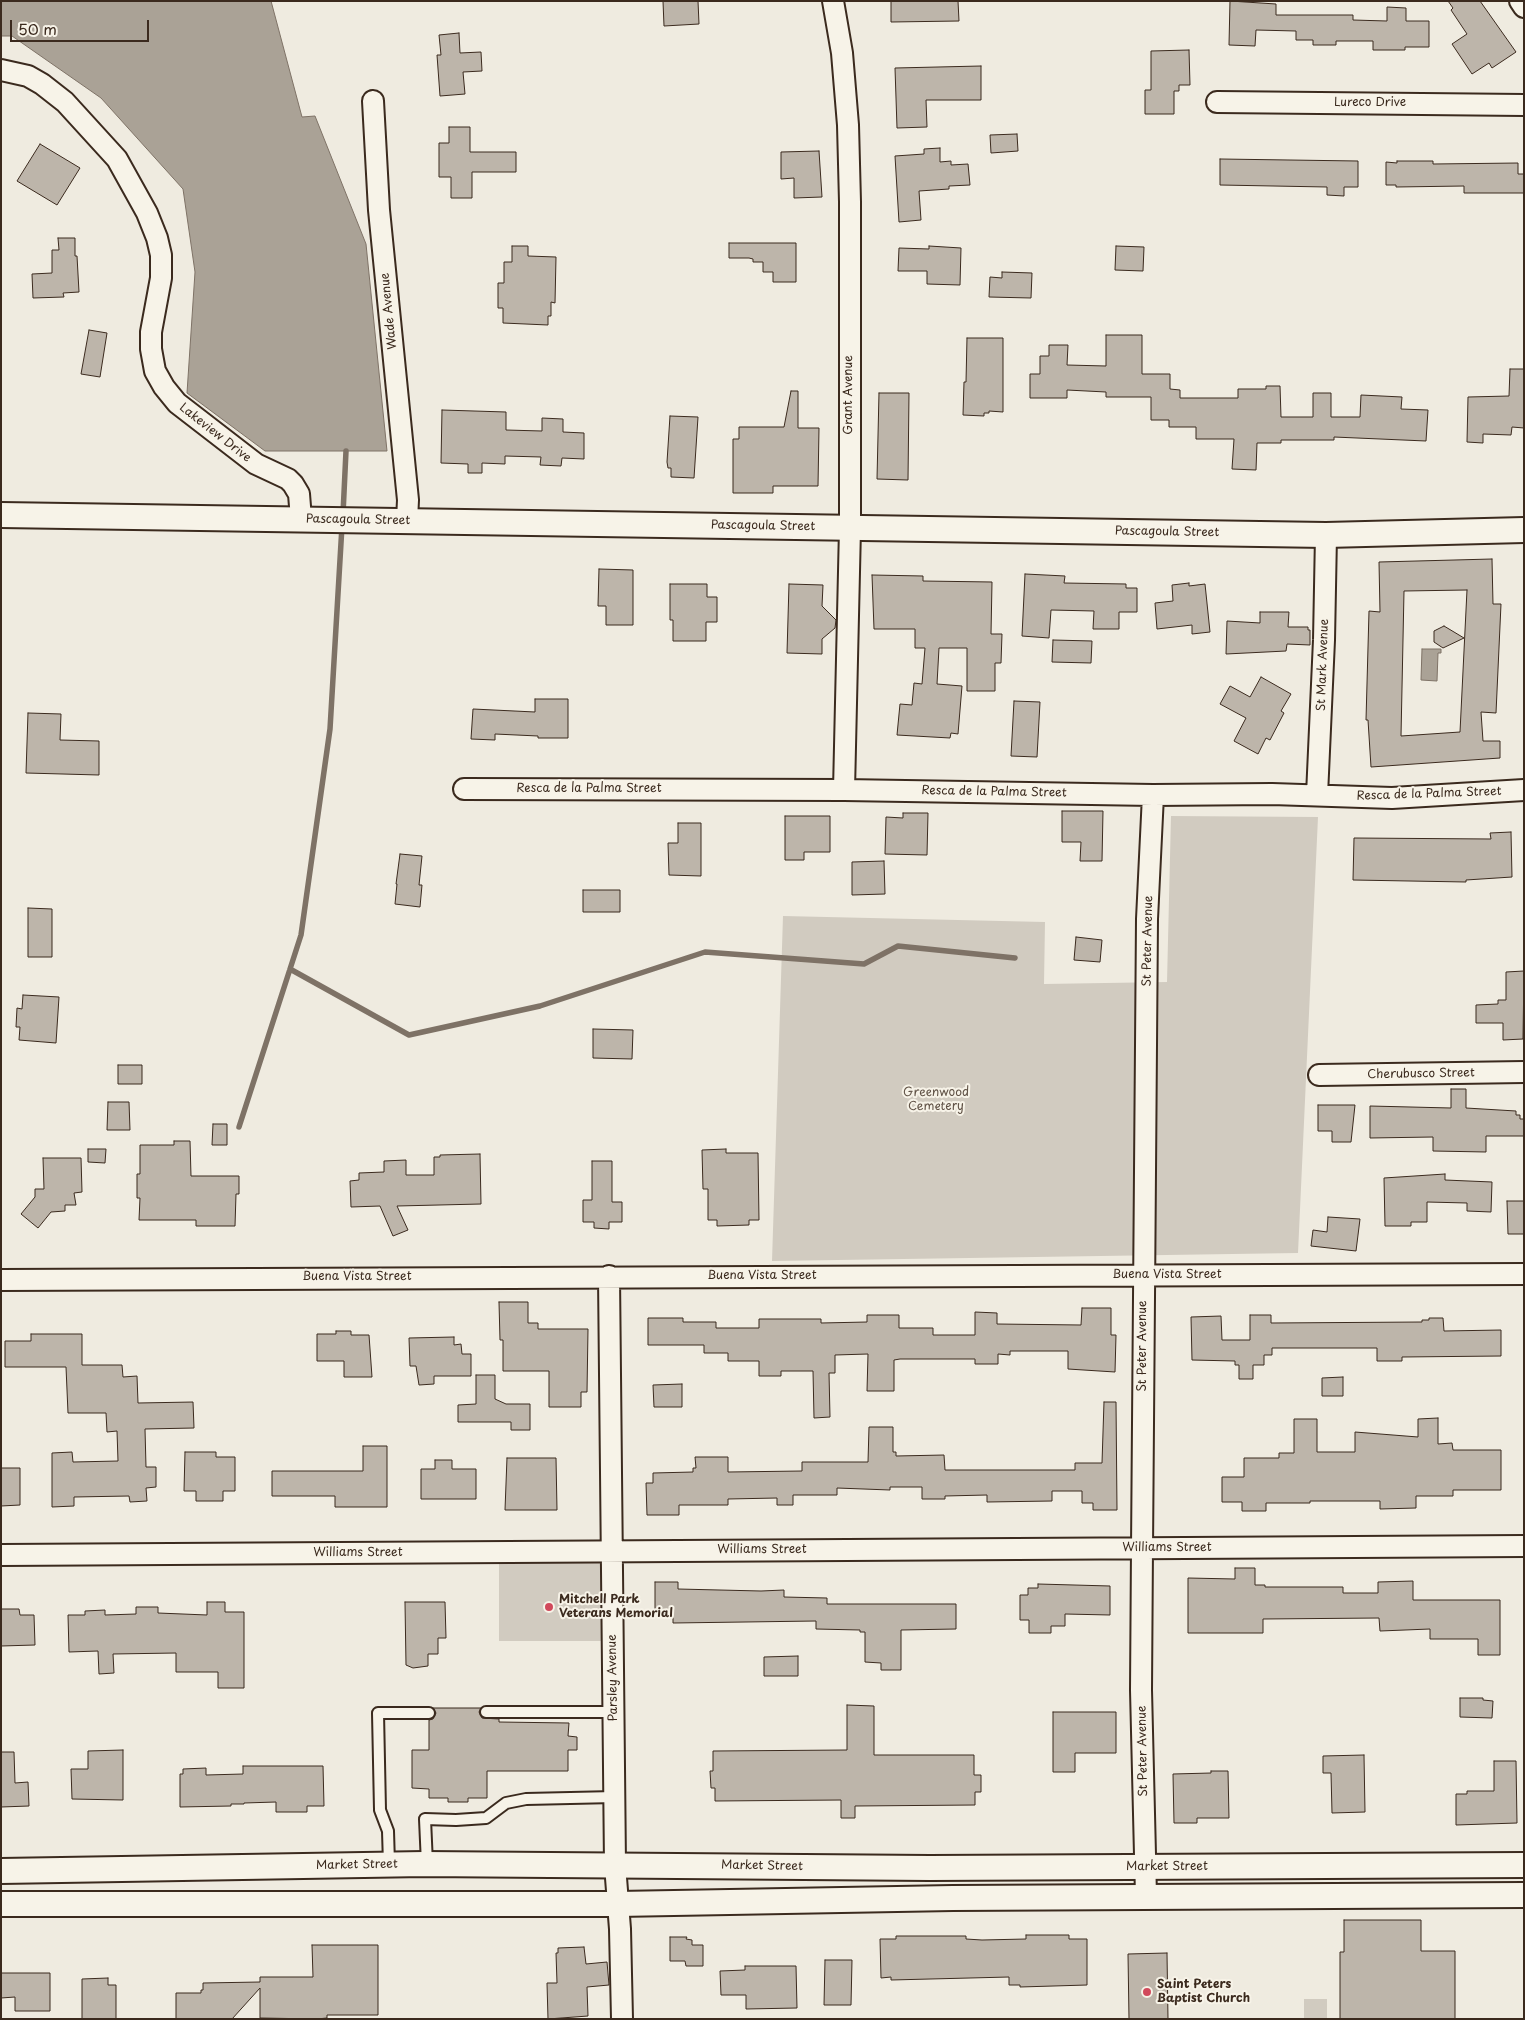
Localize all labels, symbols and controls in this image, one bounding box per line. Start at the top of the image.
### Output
scale bar [12,10,151,42]
text: 50 m [18,17,57,40]
street label: Lureco Drive [1334,96,1406,110]
street label: Wade Avenue [378,272,400,350]
street label: Grant Avenue [842,355,856,435]
street label: Lakeview Drive [176,401,254,465]
street label: Pascagoula Street [306,512,410,528]
street label: Pascagoula Street [711,518,815,534]
street label: Pascagoula Street [1115,524,1219,540]
street label: St Mark Avenue [1314,619,1332,711]
street label: Resca de la Palma Street [516,782,662,796]
street label: Resca de la Palma Street [921,784,1067,800]
street label: Resca de la Palma Street [1356,784,1502,804]
street label: St Peter Avenue [1140,895,1156,987]
street label: Cherubusco Street [1367,1066,1475,1082]
park label: Greenwood Cemetery [903,1086,969,1114]
street label: Buena Vista Street [1112,1268,1222,1282]
street label: Buena Vista Street [707,1269,817,1283]
street label: Buena Vista Street [302,1270,412,1284]
street label: St Peter Avenue [1136,1301,1150,1391]
street label: Williams Street [1122,1541,1212,1555]
street label: Williams Street [717,1543,807,1557]
street label: Williams Street [313,1546,403,1560]
place label: Mitchell Park Veterans Memorial [559,1593,673,1621]
marker: Mitchell Park Veterans Memorial [543,1601,555,1613]
street label: Parsley Avenue [605,1634,621,1722]
street label: St Peter Avenue [1135,1705,1151,1797]
street label: Market Street [316,1857,398,1873]
street label: Market Street [721,1858,803,1874]
street label: Market Street [1126,1860,1208,1874]
place label: Saint Peters Baptist Church [1157,1978,1250,2006]
marker: Saint Peters Baptist Church [1141,1986,1153,1998]

